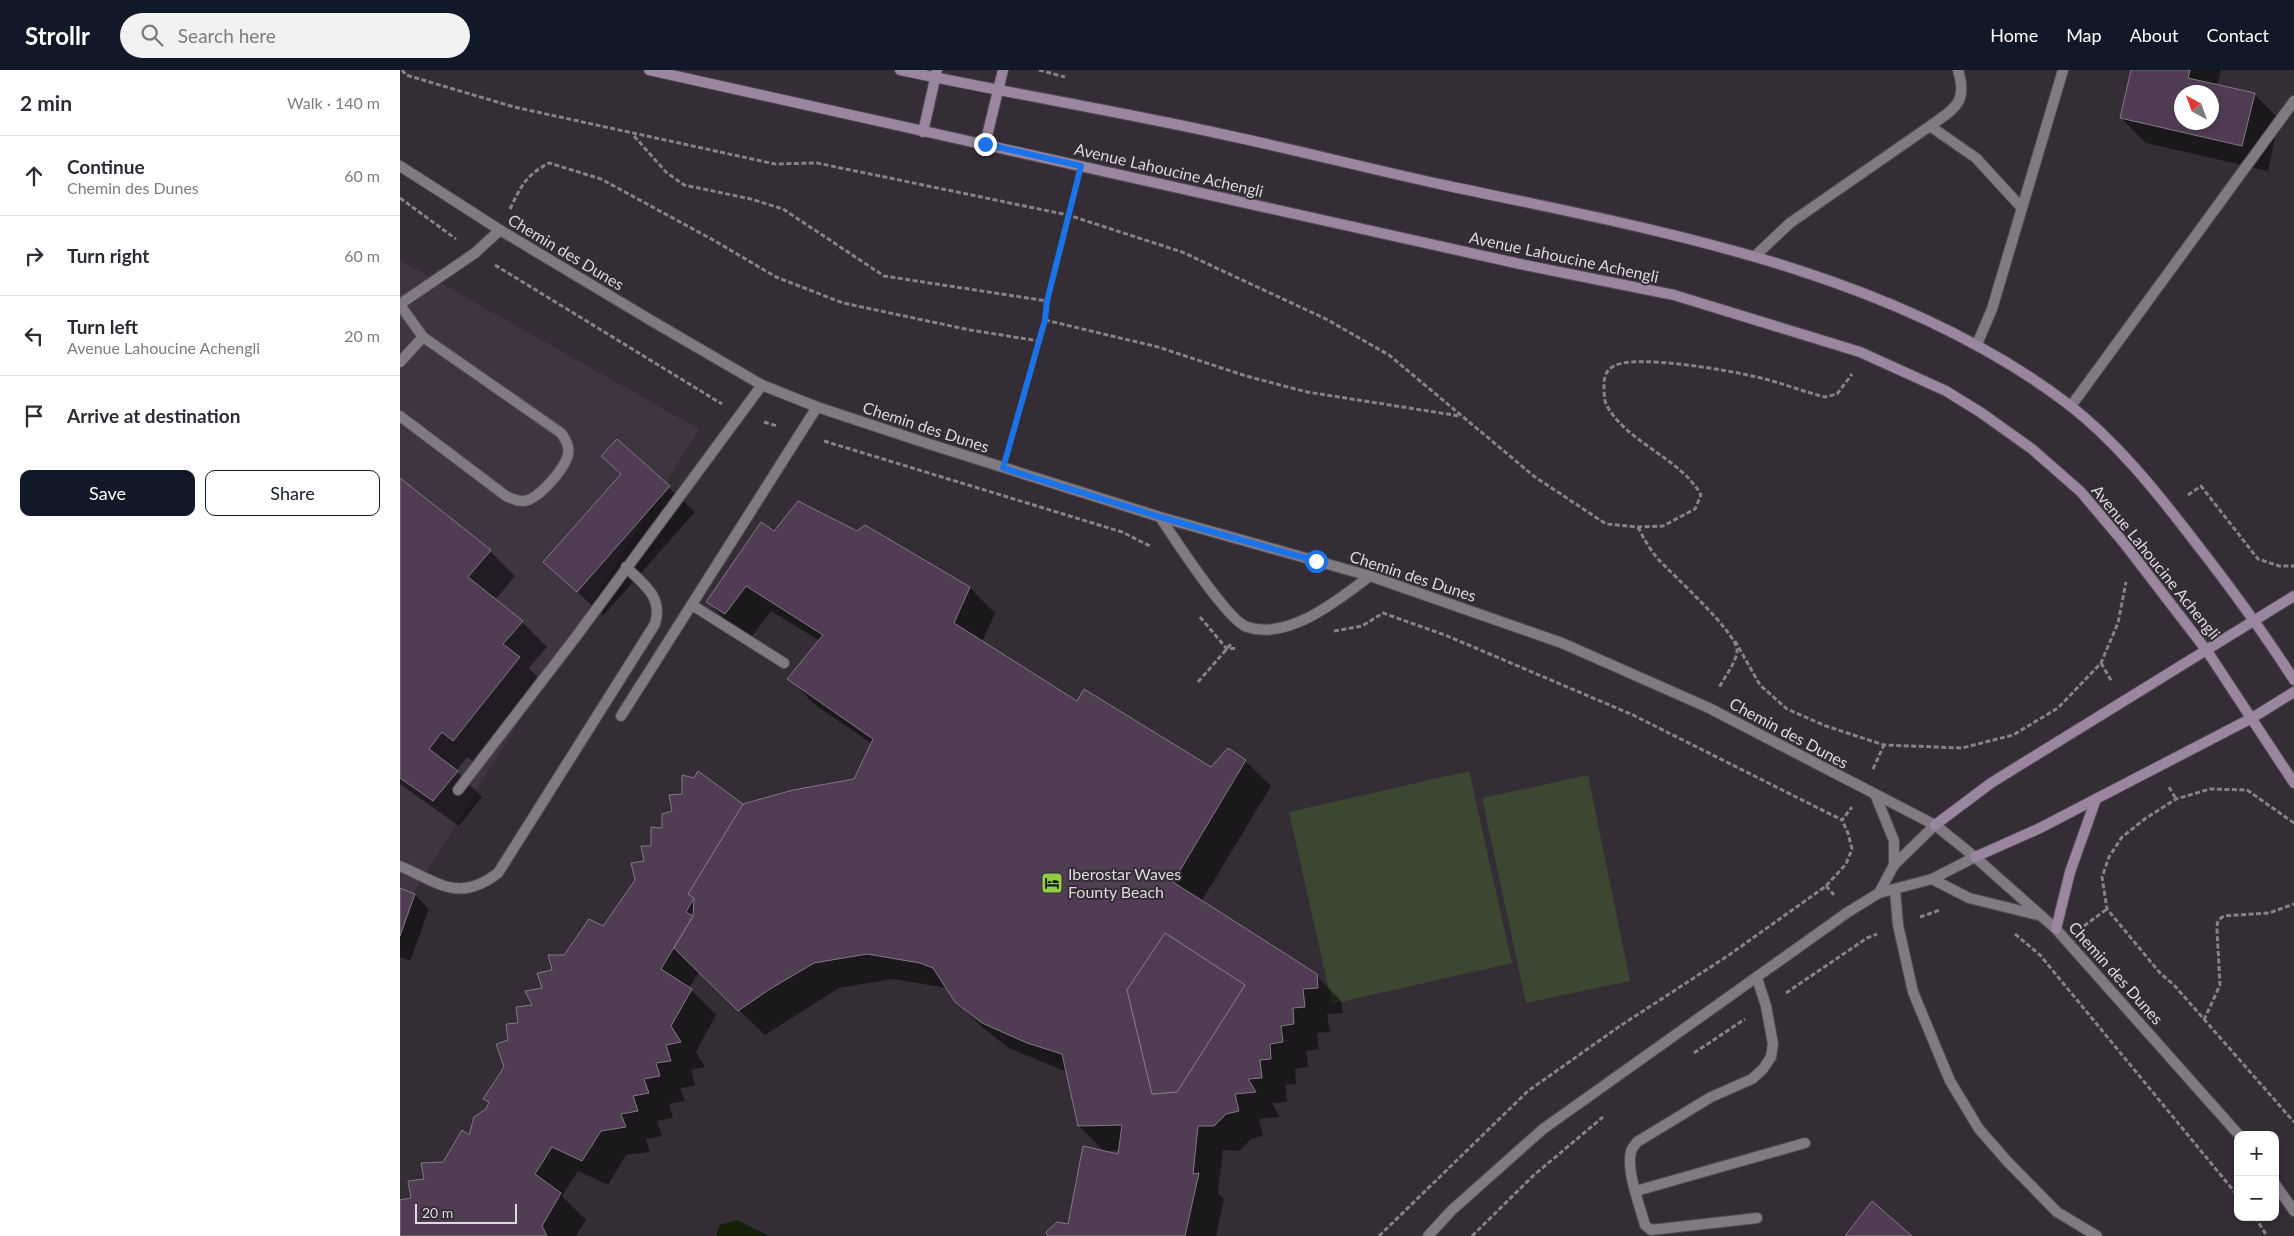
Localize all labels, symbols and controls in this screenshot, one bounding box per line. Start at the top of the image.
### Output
search box [120,13,470,58]
text: Strollr [25,21,90,50]
icon: search [138,21,166,49]
text: Search here [178,24,276,47]
text: Home [1990,24,2038,46]
text: Map [2066,24,2102,46]
text: About [2130,24,2179,46]
text: Contact [2207,24,2269,46]
north arrow [2174,85,2219,130]
text: 2 min [20,90,72,115]
text: Walk · 140 m [287,93,380,112]
route end [974,133,997,156]
street label: Avenue Lahoucine Achengli [1073,139,1265,200]
text: Continue [67,155,145,178]
icon: ahead [20,162,48,190]
text: 60 m [344,166,380,185]
text: Chemin des Dunes [67,178,199,197]
street label: Chemin des Dunes [505,209,628,294]
street label: Avenue Lahoucine Achengli [1468,227,1661,286]
icon: right [20,242,48,270]
text: Turn right [67,244,149,267]
text: 60 m [344,246,380,265]
text: Turn left [67,315,138,338]
icon: left [20,322,48,350]
text: 20 m [344,326,380,345]
text: Avenue Lahoucine Achengli [67,338,260,357]
street label: Chemin des Dunes [861,397,992,456]
icon: arrive [20,402,48,430]
text: Arrive at destination [67,404,240,427]
button: Save [20,470,195,516]
button: Share [205,470,380,516]
street label: Avenue Lahoucine Achengli [2088,481,2225,643]
street label: Chemin des Dunes [1348,546,1479,605]
route start [1305,550,1328,573]
street label: Chemin des Dunes [1727,693,1852,772]
place label: Iberostar Waves Founty Beach [1068,864,1181,901]
hotel icon: Iberostar Waves Founty Beach [1040,871,1064,895]
street label: Chemin des Dunes [2065,917,2168,1028]
map controls [2234,1131,2279,1221]
button: + [2234,1131,2279,1176]
button: − [2234,1176,2279,1221]
scale bar [415,1201,518,1224]
text: 20 m [422,1204,453,1221]

